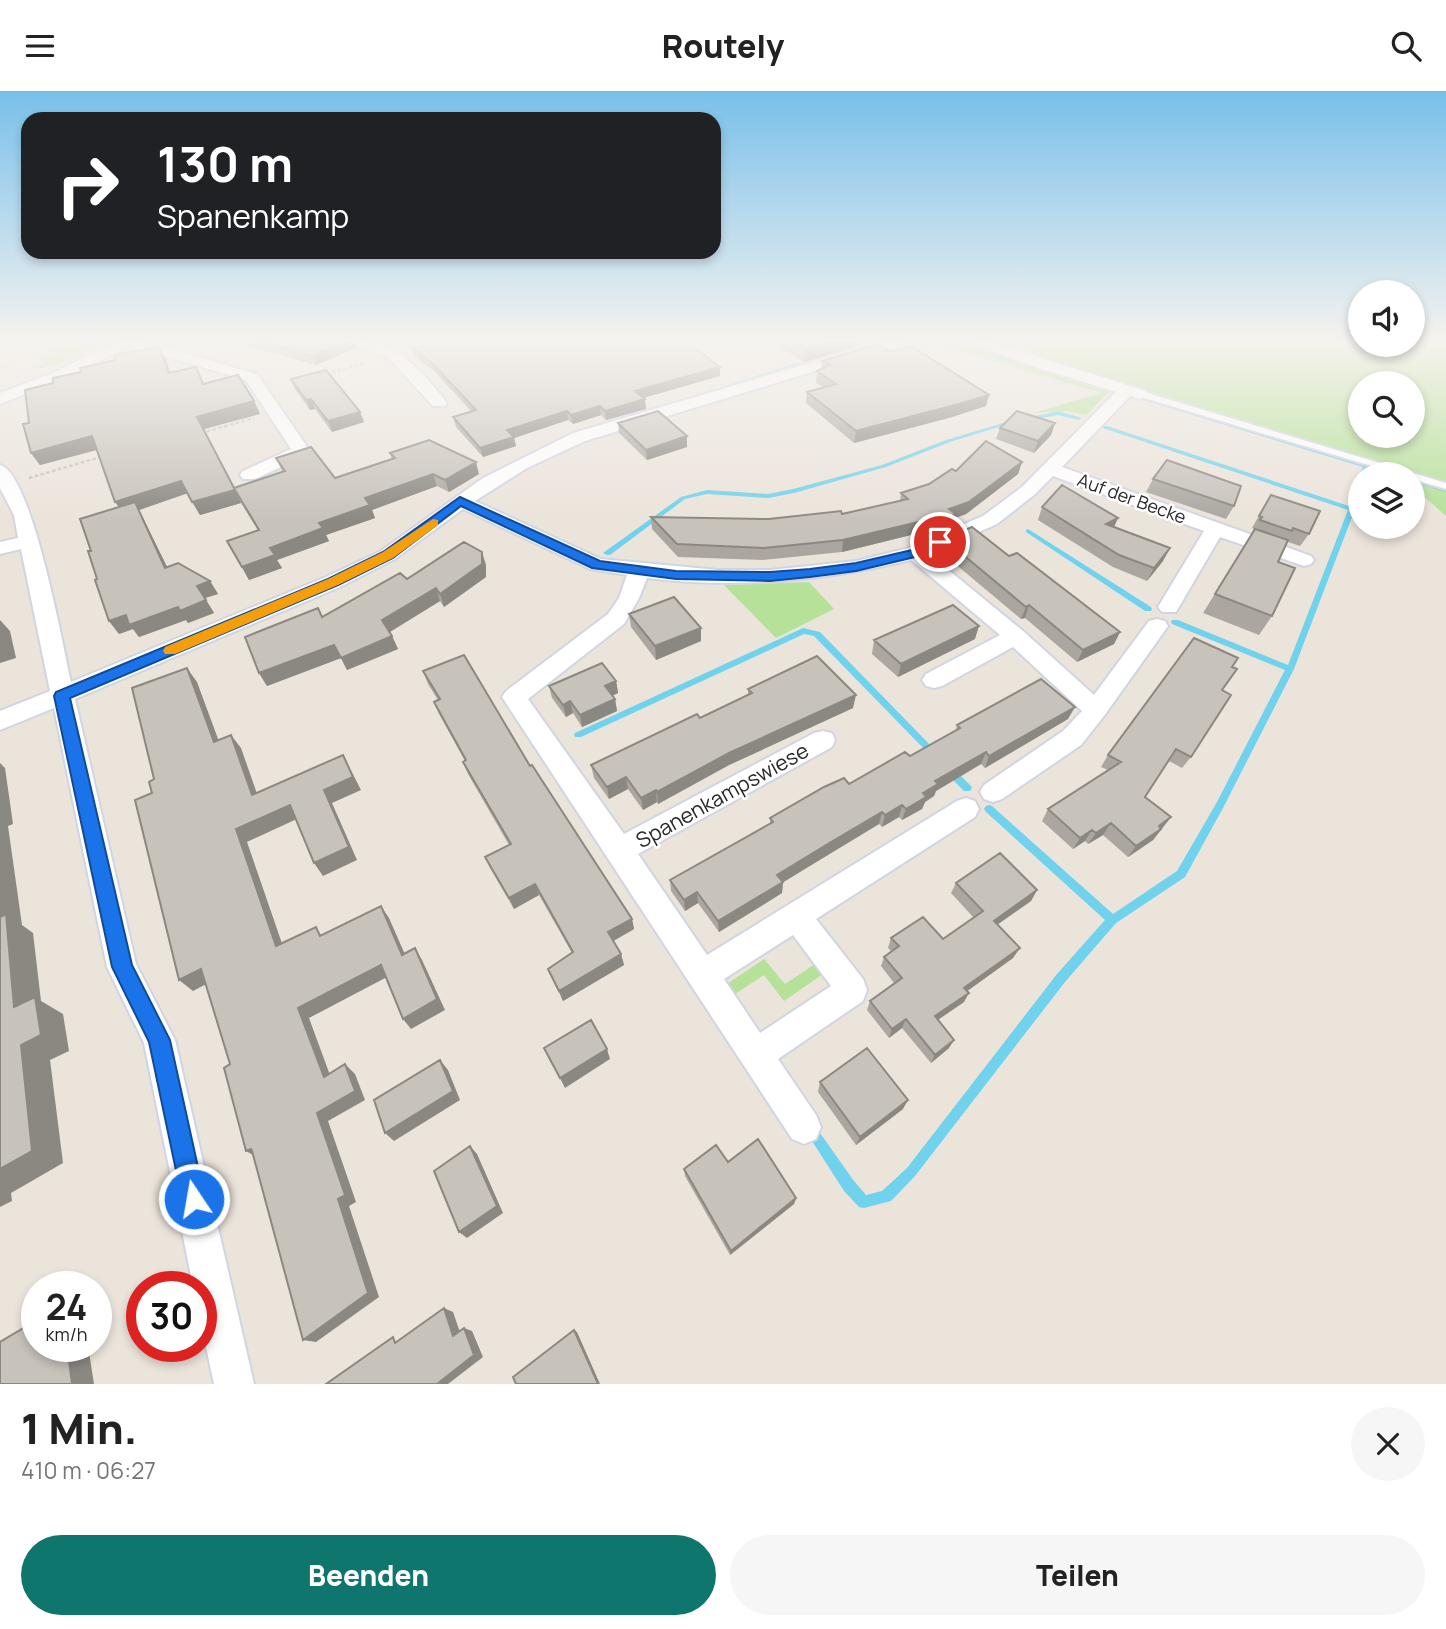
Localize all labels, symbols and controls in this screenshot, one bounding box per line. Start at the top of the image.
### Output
text: Routely [662,24,784,68]
icon: menu [21,27,59,65]
icon: search [1387,27,1425,65]
text: 130 m [157,130,293,197]
icon: right [42,140,133,231]
text: Spanenkamp [157,194,349,238]
map controls [1348,280,1425,539]
button: sound [1348,280,1425,357]
button: search [1348,371,1425,448]
button: layers [1348,462,1425,539]
street label: Auf der Becke [1074,467,1190,529]
pin [910,512,970,572]
icon: arrive [921,523,959,561]
street label: Spanenkampswiese [631,736,813,854]
position arrow [157,1162,231,1236]
speed limit sign: 30 [126,1271,217,1362]
text: 24 [46,1283,87,1331]
text: km/h [46,1322,87,1346]
text: 1 Min. [21,1399,137,1457]
button: close [1351,1407,1425,1481]
text: 410 m · 06:27 [21,1454,156,1486]
button: Beenden [21,1535,716,1615]
button: Teilen [730,1535,1425,1615]

